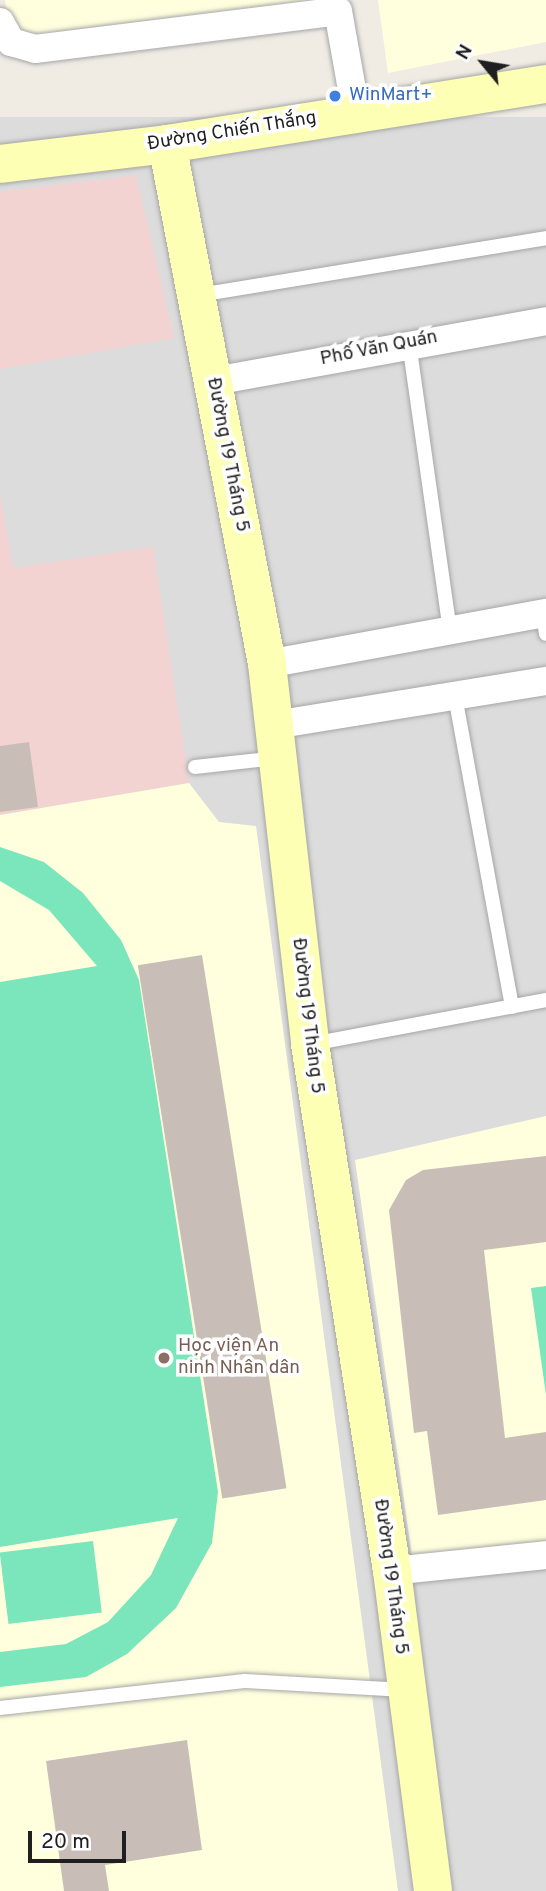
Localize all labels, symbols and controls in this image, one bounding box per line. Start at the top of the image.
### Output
north arrow [448,28,518,98]
text: N [451,41,479,64]
place label: WinMart+ [349,85,433,107]
marker: WinMart+ [327,88,343,104]
street label: Đường Chiến Thắng [145,107,319,157]
street label: Phố Văn Quán [318,326,440,372]
street label: Đường 19 Tháng 5 [201,376,253,534]
street label: Đường 19 Tháng 5 [286,936,328,1096]
place label: Học viện An ninh Nhân dân [178,1336,300,1380]
marker: Học viện An ninh Nhân dân [156,1350,172,1366]
street label: Đường 19 Tháng 5 [368,1497,412,1657]
scale bar [32,1818,130,1862]
text: 20 m [41,1829,90,1856]

